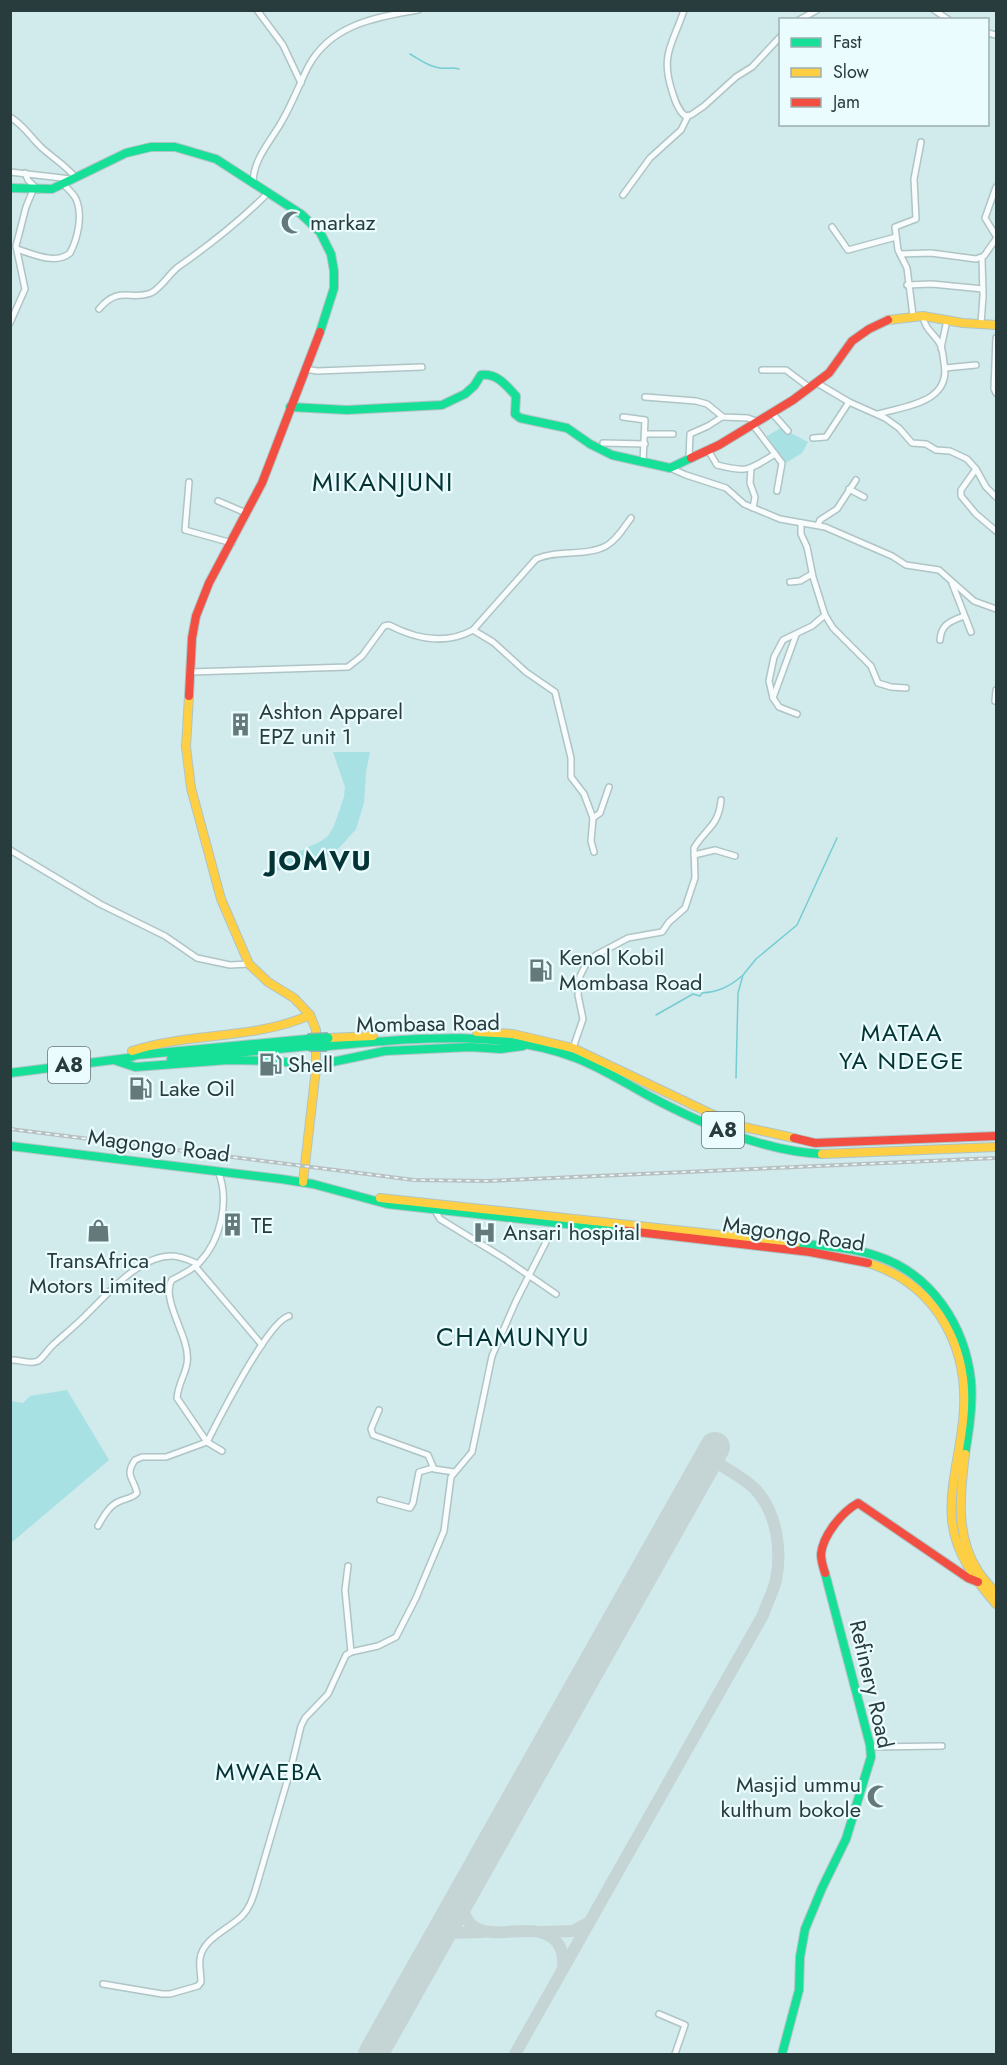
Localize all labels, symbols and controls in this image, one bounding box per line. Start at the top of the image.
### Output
legend [779,18,989,126]
text: Fast [833,29,862,55]
text: Slow [833,59,870,85]
text: Jam [831,89,860,115]
place label: markaz [310,206,376,238]
mosque icon: markaz [279,209,305,235]
district label: MIKANJUNI [312,463,454,501]
place label: Ashton Apparel EPZ unit 1 [259,695,403,752]
building icon: Ashton Apparel EPZ unit 1 [228,711,254,737]
district label: JOMVU [263,840,372,881]
place label: Kenol Kobil Mombasa Road [559,941,703,998]
fuel station icon: Kenol Kobil Mombasa Road [528,957,554,983]
street label: Mombasa Road [356,1006,500,1040]
district label: MATAA YA NDEGE [839,1015,965,1078]
road number: A8 [48,1047,90,1083]
place label: Shell [288,1048,333,1080]
fuel station icon: Shell [257,1051,283,1077]
place label: Lake Oil [159,1072,235,1104]
fuel station icon: Lake Oil [128,1075,154,1101]
road number: A8 [702,1112,744,1148]
street label: Magongo Road [86,1120,232,1170]
street label: Magongo Road [721,1207,867,1259]
place label: TE [251,1209,273,1241]
building icon: TE [220,1212,246,1238]
place label: Ansari hospital [503,1216,640,1248]
shop icon: TransAfrica Motors Limited [85,1218,111,1244]
hospital icon: Ansari hospital [472,1219,498,1245]
place label: TransAfrica Motors Limited [29,1244,167,1301]
district label: CHAMUNYU [436,1318,590,1356]
street label: Refinery Road [842,1617,902,1751]
district label: MWAEBA [215,1754,323,1789]
place label: Masjid ummu kulthum bokole [720,1768,861,1825]
mosque icon: Masjid ummu kulthum bokole [866,1784,892,1810]

